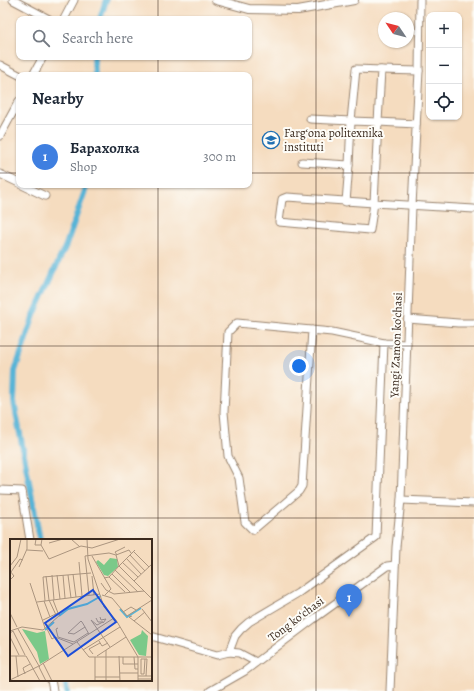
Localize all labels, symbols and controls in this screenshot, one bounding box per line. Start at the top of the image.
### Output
north arrow [378,12,414,48]
map controls [426,12,462,120]
button: + [426,12,462,48]
search box [16,16,252,60]
icon: search [30,27,52,49]
text: Search here [62,28,133,48]
button: − [426,48,462,84]
button: locate [426,84,462,120]
text: Nearby [32,87,83,110]
place label: Fargʻona politexnika instituti [284,125,384,155]
school or university icon: Fargʻona politexnika instituti [261,130,281,150]
text: Барахолка [70,138,140,158]
text: 1 [43,148,47,165]
text: 300 m [203,148,236,165]
text: Shop [70,158,97,175]
street label: Yangi Zamon ko'chasi [386,292,406,399]
your location [289,356,309,376]
inset map [10,539,152,681]
pin: 1 [336,584,362,617]
street label: Tong koʻchasi [265,593,327,645]

